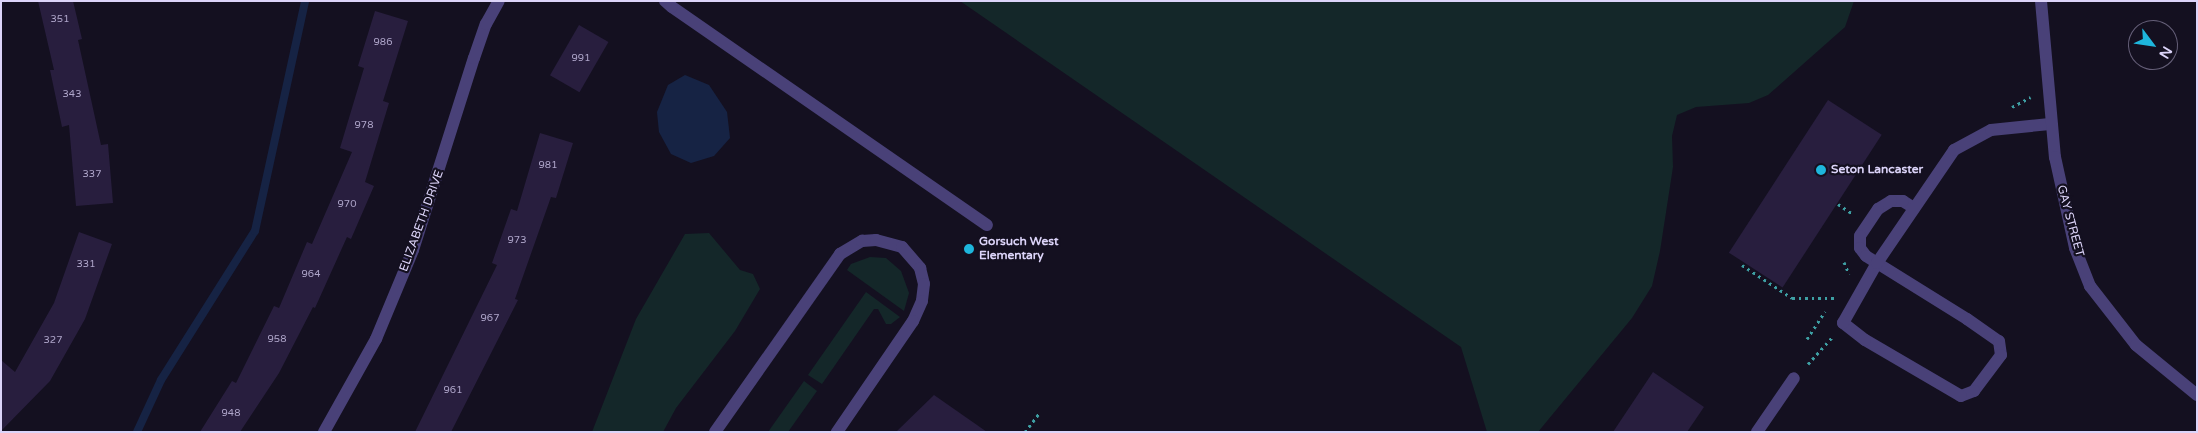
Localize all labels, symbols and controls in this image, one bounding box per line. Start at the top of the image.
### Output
house number: 351 [51,14,69,26]
north arrow [2128,20,2178,70]
house number: 986 [374,37,392,49]
text: N [2155,43,2176,62]
house number: 991 [572,53,590,65]
house number: 343 [63,89,81,101]
house number: 978 [355,120,373,132]
house number: 981 [539,160,557,172]
place label: Seton Lancaster [1831,163,1923,177]
marker: Seton Lancaster [1815,164,1827,176]
street label: ELIZABETH DRIVE [397,168,447,274]
house number: 337 [83,169,101,181]
street label: GAY STREET [2054,184,2086,258]
house number: 970 [338,199,356,211]
house number: 973 [508,235,526,247]
place label: Gorsuch West Elementary [979,235,1059,263]
marker: Gorsuch West Elementary [963,243,975,255]
house number: 331 [77,259,95,271]
house number: 964 [302,269,320,281]
house number: 967 [481,313,499,325]
house number: 958 [268,334,286,346]
house number: 327 [44,335,62,347]
house number: 961 [444,385,462,397]
house number: 948 [222,408,240,420]

